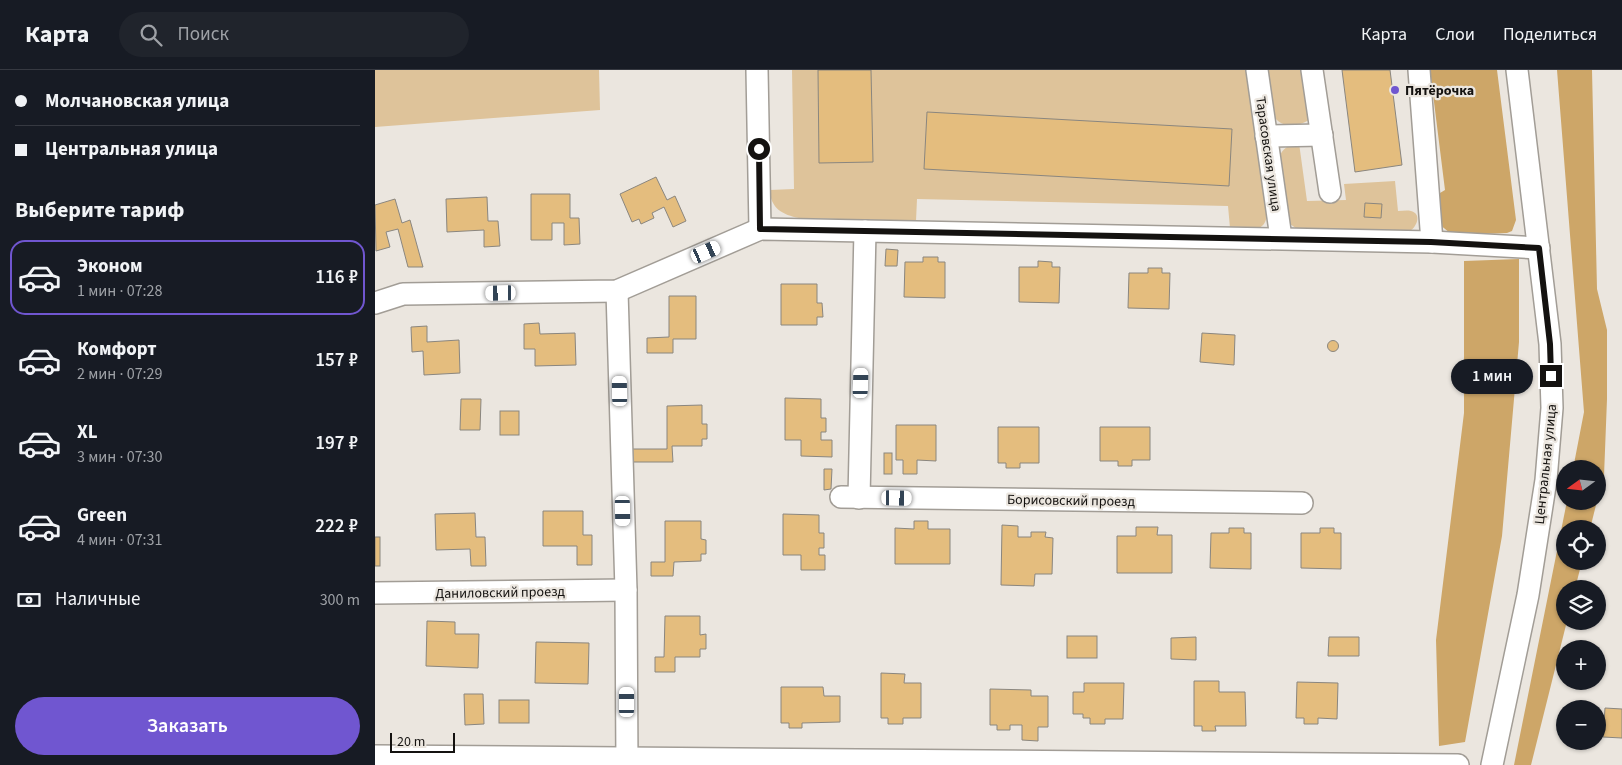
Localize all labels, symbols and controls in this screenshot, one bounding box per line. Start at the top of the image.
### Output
search box [119,12,469,57]
text: Карта [25,17,89,52]
icon: search [137,21,165,49]
text: Поиск [177,21,229,48]
text: Карта [1361,22,1407,47]
text: Слои [1435,22,1475,47]
text: Поделиться [1503,22,1597,47]
place label: Пятёрочка [1405,81,1474,101]
marker: Пятёрочка [1389,84,1401,96]
text: Молчановская улица [45,88,229,115]
street label: Тарасовская улица [1250,95,1286,213]
text: Центральная улица [45,136,218,163]
route start [748,138,770,160]
text: Выберите тариф [15,194,185,226]
car [689,239,722,265]
text: Эконом [77,253,143,280]
icon: car [17,255,62,300]
text: 116 ₽ [315,264,358,291]
text: 1 мин · 07:28 [77,280,163,302]
car [485,285,516,301]
text: Комфорт [77,336,157,363]
icon: car [17,338,62,383]
text: 157 ₽ [315,347,358,374]
callout: 1 мин [1451,358,1533,394]
text: 2 мин · 07:29 [77,363,163,385]
text: 1 мин [1472,365,1512,387]
route end [1540,365,1562,387]
car [852,368,869,398]
car [612,376,627,406]
street label: Центральная улица [1530,403,1562,525]
text: XL [77,419,98,446]
icon: car [17,421,62,466]
text: 197 ₽ [315,430,358,457]
text: 3 мин · 07:30 [77,446,163,468]
north arrow [1556,460,1606,510]
map controls [1556,460,1606,750]
car [881,490,912,506]
street label: Борисовский проезд [1007,490,1136,512]
car [615,496,630,526]
text: Green [77,502,127,529]
icon: car [17,504,62,549]
text: 222 ₽ [315,513,358,540]
button: locate [1556,520,1606,570]
text: 4 мин · 07:31 [77,529,163,551]
button: layers [1556,580,1606,630]
street label: Даниловский проезд [435,582,566,604]
icon: cash [15,586,43,614]
text: Наличные [55,586,140,613]
text: 300 m [320,589,360,611]
button: + [1556,640,1606,690]
car [619,687,634,717]
button: Заказать [15,697,360,755]
button: − [1556,700,1606,750]
scale bar [390,730,455,753]
text: 20 m [397,732,425,752]

